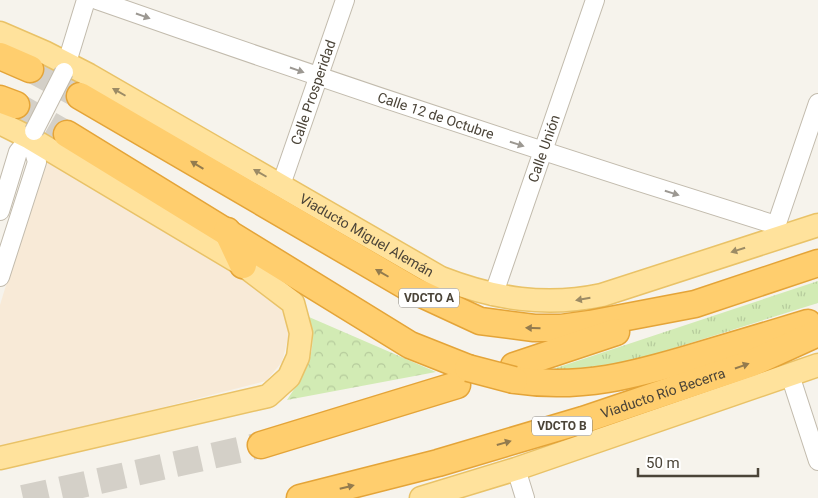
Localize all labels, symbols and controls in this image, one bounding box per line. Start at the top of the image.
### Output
one-way arrow [136,13,151,20]
street label: Calle Prosperidad [287,38,339,147]
one-way arrow [289,67,304,74]
one-way arrow [113,88,126,97]
street label: Calle 12 de Octubre [376,89,496,142]
street label: Calle Unión [525,113,563,184]
one-way arrow [510,140,525,148]
one-way arrow [190,160,203,169]
one-way arrow [253,169,268,177]
one-way arrow [665,189,680,197]
street label: Viaducto Miguel Alemán [297,190,437,280]
one-way arrow [731,247,746,255]
one-way arrow [376,268,389,277]
road number: VDCTO A [399,288,459,308]
one-way arrow [575,295,591,303]
one-way arrow [525,323,541,331]
one-way arrow [734,362,749,370]
street label: Viaducto Río Becerra [599,365,727,421]
road number: VDCTO B [532,416,592,436]
one-way arrow [496,439,511,447]
scale bar [638,446,758,478]
text: 50 m [646,454,680,472]
one-way arrow [340,482,355,490]

